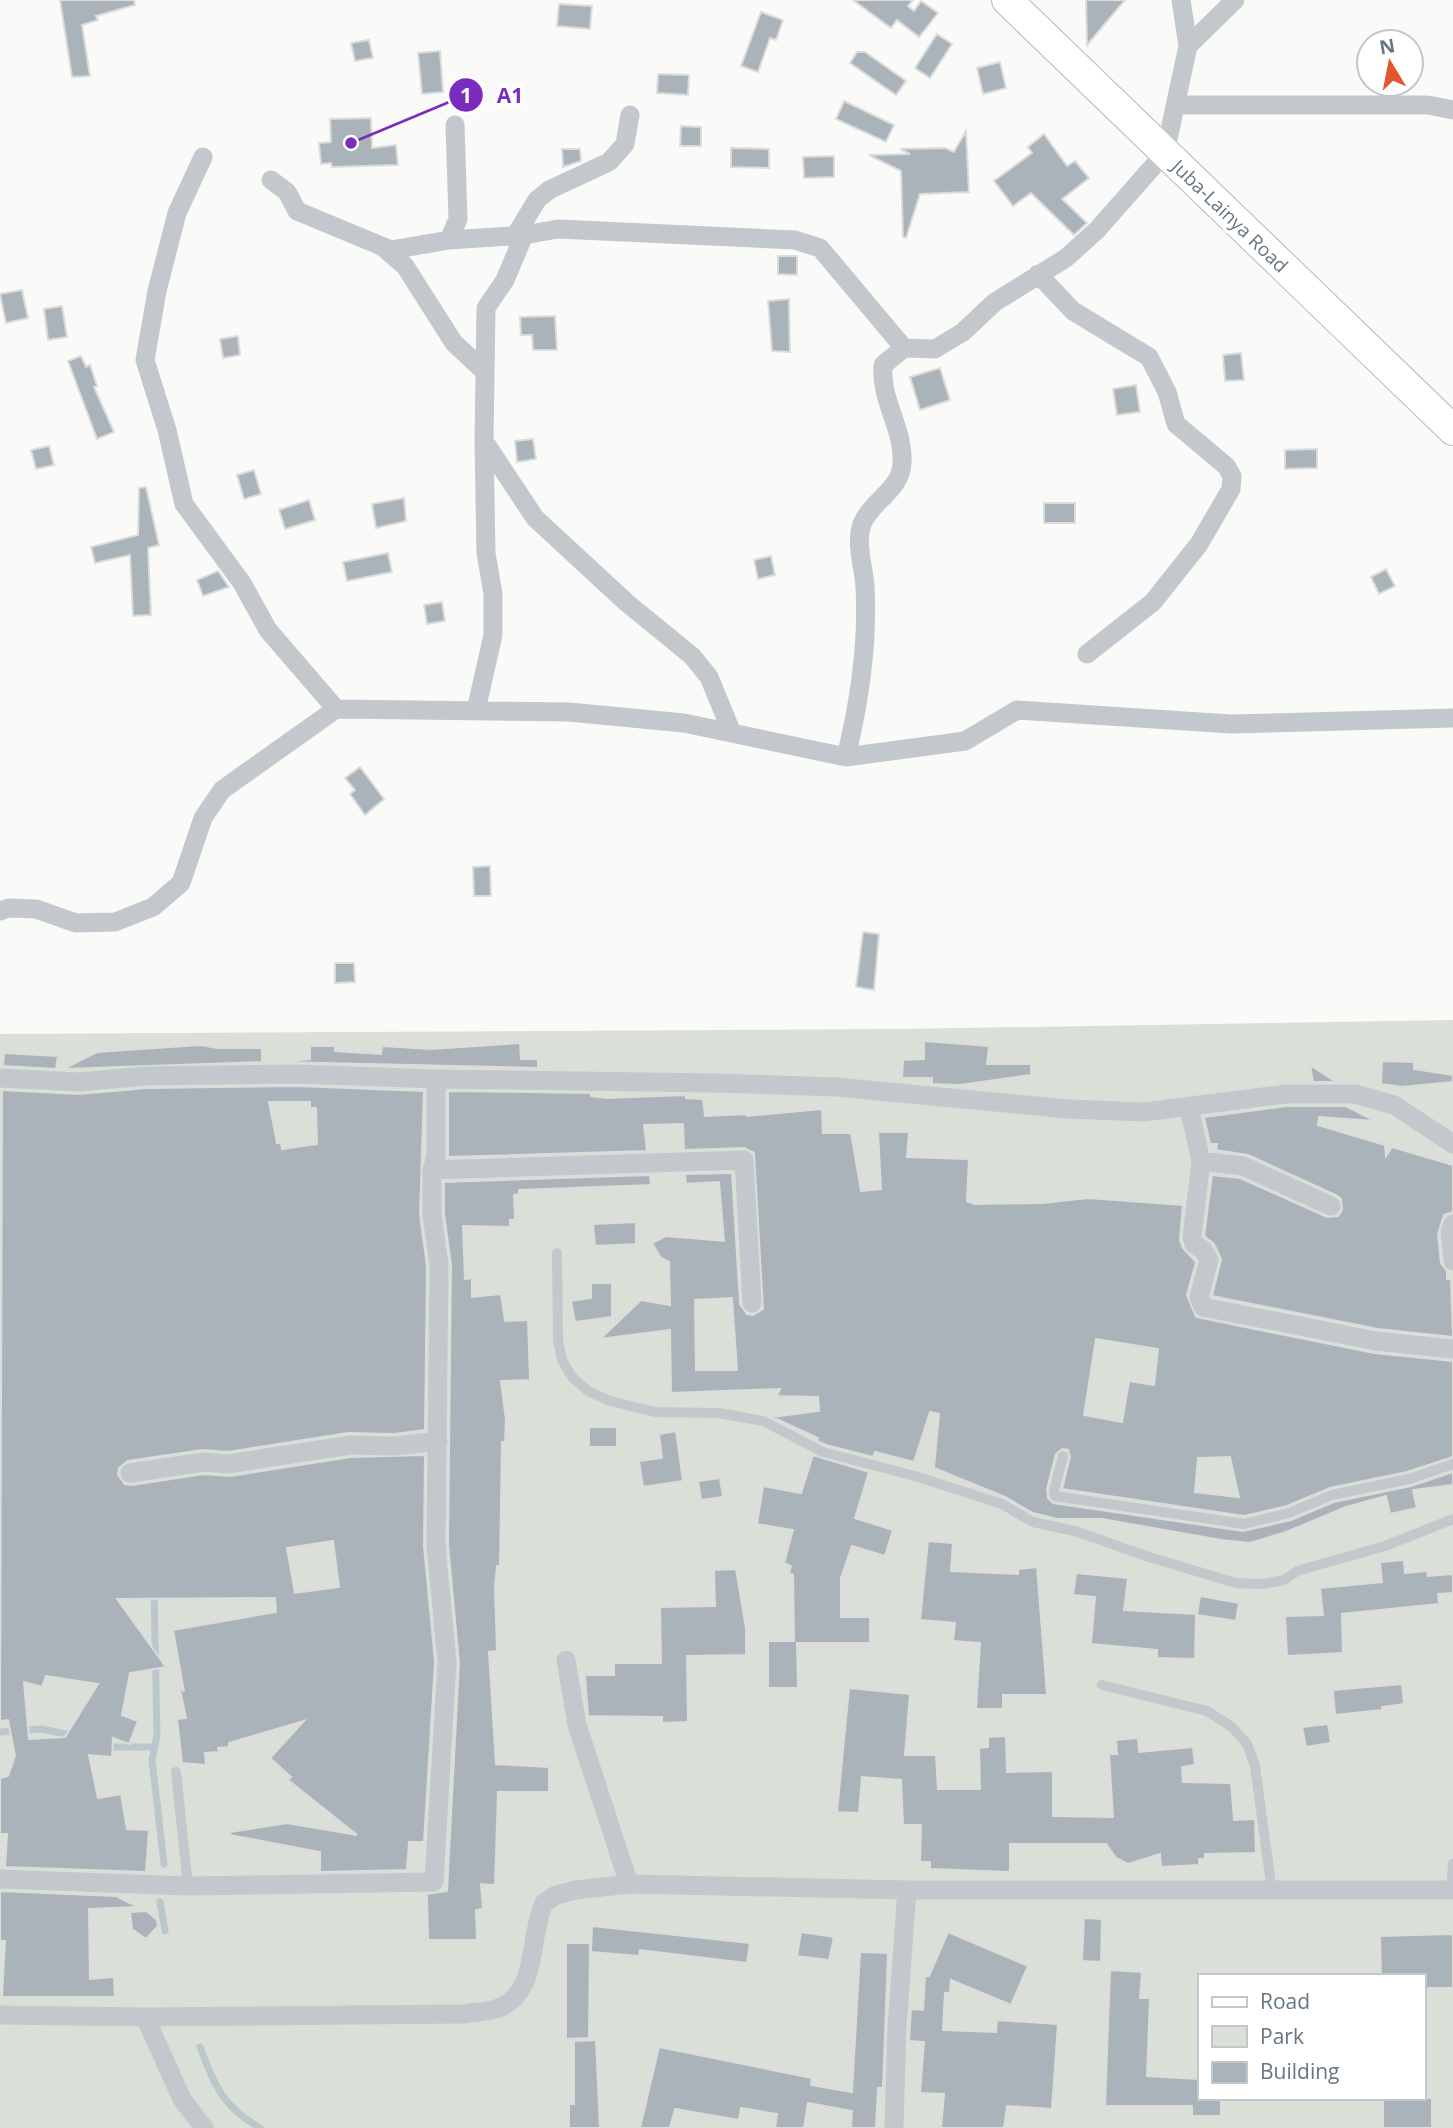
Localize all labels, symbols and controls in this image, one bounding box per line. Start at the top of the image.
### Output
north arrow [1355,28,1425,98]
text: N [1377,32,1397,60]
callout: A1 [448,74,538,116]
text: 1 [460,81,472,109]
text: A1 [497,81,523,109]
street label: Juba-Lainya Road [1165,152,1294,278]
legend [1198,1974,1425,2100]
text: Road [1260,1987,1310,2015]
text: Park [1260,2022,1304,2050]
text: Building [1260,2057,1339,2085]

